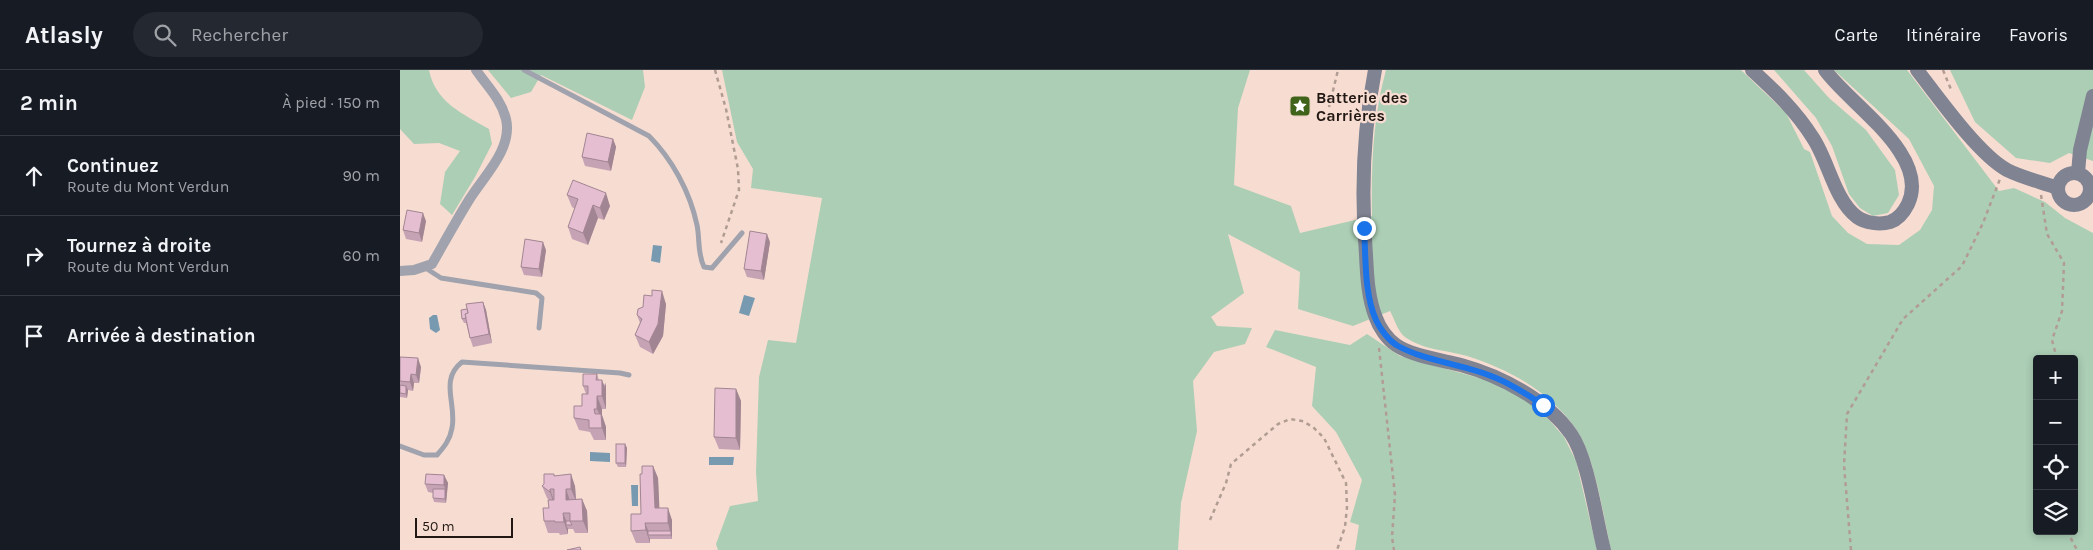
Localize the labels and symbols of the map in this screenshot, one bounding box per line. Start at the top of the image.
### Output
place label: Batterie des Carrières [1316,88,1408,125]
place icon: Batterie des Carrières [1288,94,1312,118]
route end [1353,217,1376,240]
route start [1532,394,1555,417]
scale bar [415,515,512,538]

